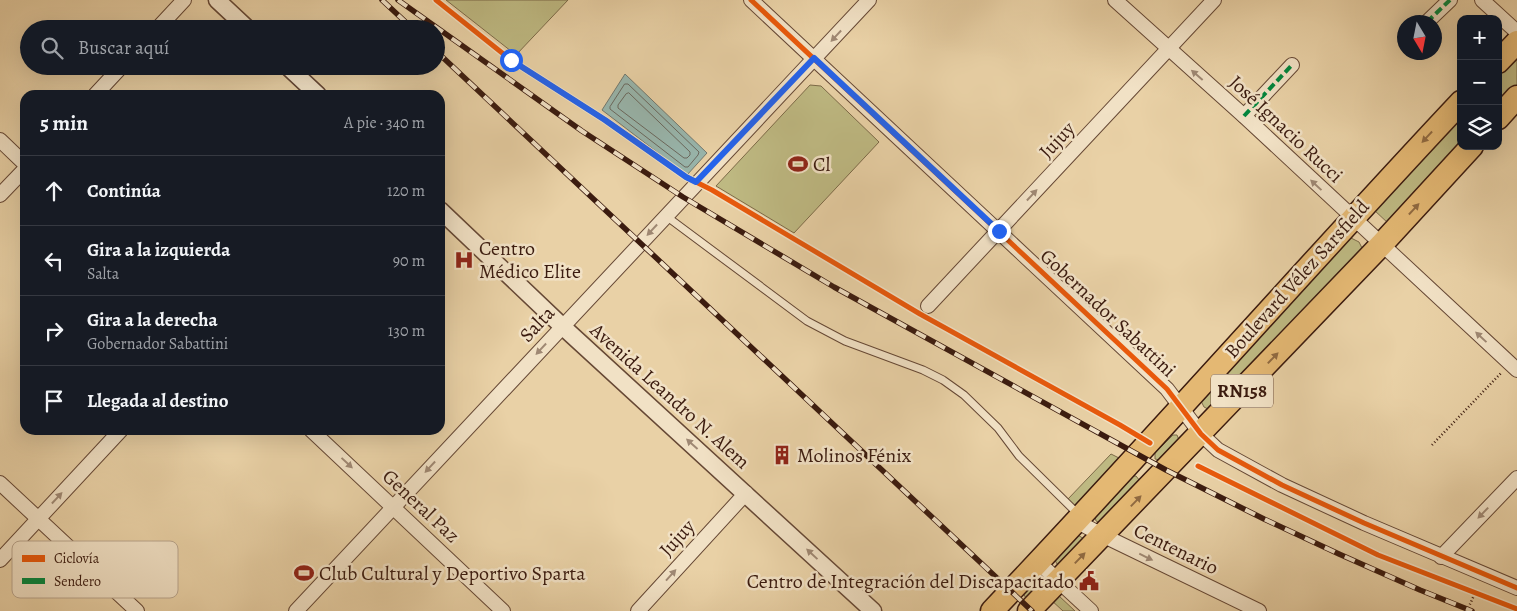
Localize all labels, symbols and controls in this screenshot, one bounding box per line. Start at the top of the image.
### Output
north arrow [1397,15,1442,60]
map controls [1457,15,1502,150]
button: + [1457,15,1502,60]
search box [20,20,445,75]
one-way arrow [830,29,842,41]
icon: search [38,34,66,62]
text: Buscar aquí [78,35,169,61]
route start [500,49,523,72]
button: − [1457,60,1502,105]
one-way arrow [1190,69,1203,80]
street label: José Ignacio Rucci [1223,69,1349,189]
button: layers [1457,105,1502,150]
text: 5 min [40,109,88,137]
text: A pie · 340 m [344,112,425,134]
street label: Jujuy [1033,115,1082,164]
one-way arrow [1421,131,1433,143]
place label: Cl [813,151,831,178]
sports icon: Cl [787,153,809,175]
icon: ahead [40,177,68,205]
text: Continúa [87,178,161,204]
one-way arrow [1311,179,1323,191]
text: 120 m [387,180,425,202]
one-way arrow [1026,190,1038,202]
street label: Boulevard Vélez Sarsfield [1219,194,1376,364]
one-way arrow [1408,204,1420,216]
route end [988,220,1011,243]
one-way arrow [646,224,658,236]
place label: Centro Médico Elite [479,235,581,285]
text: Gira a la izquierda [87,237,230,263]
street label: Gobernador Sabattini [1034,243,1182,383]
icon: left [40,247,68,275]
hospital icon: Centro Médico Elite [453,249,475,271]
text: 90 m [393,250,425,272]
text: Salta [87,263,119,285]
street label: Salta [513,300,561,348]
text: Gira a la derecha [87,307,218,333]
street label: Avenida Leandro N. Alem [584,316,756,475]
icon: right [40,317,68,345]
text: 130 m [388,320,425,342]
one-way arrow [1476,331,1488,343]
text: Gobernador Sabattini [87,333,228,355]
one-way arrow [535,342,547,354]
one-way arrow [1267,353,1279,365]
road number: RN158 [1211,374,1273,408]
icon: arrive [40,387,68,415]
text: Llegada al destino [87,388,229,414]
one-way arrow [687,438,699,450]
place label: Molinos Fénix [797,442,912,469]
building icon: Molinos Fénix [771,444,793,466]
one-way arrow [340,457,352,469]
one-way arrow [424,461,436,473]
street label: General Paz [376,463,466,549]
one-way arrow [51,493,63,505]
one-way arrow [1130,495,1142,507]
one-way arrow [1477,507,1489,519]
street label: Jujuy [653,513,702,562]
street label: Centenario [1129,517,1223,581]
legend [12,541,178,598]
one-way arrow [806,548,818,560]
text: Ciclovía [54,549,100,568]
one-way arrow [1074,552,1086,564]
one-way arrow [1139,553,1153,561]
place label: Club Cultural y Deportivo Sparta [319,560,586,587]
sports icon: Club Cultural y Deportivo Sparta [293,562,315,584]
place label: Centro de Integración del Discapacitado [747,568,1074,595]
one-way arrow [665,569,677,581]
public building icon: Centro de Integración del Discapacitado [1078,570,1100,592]
text: Sendero [54,572,101,591]

